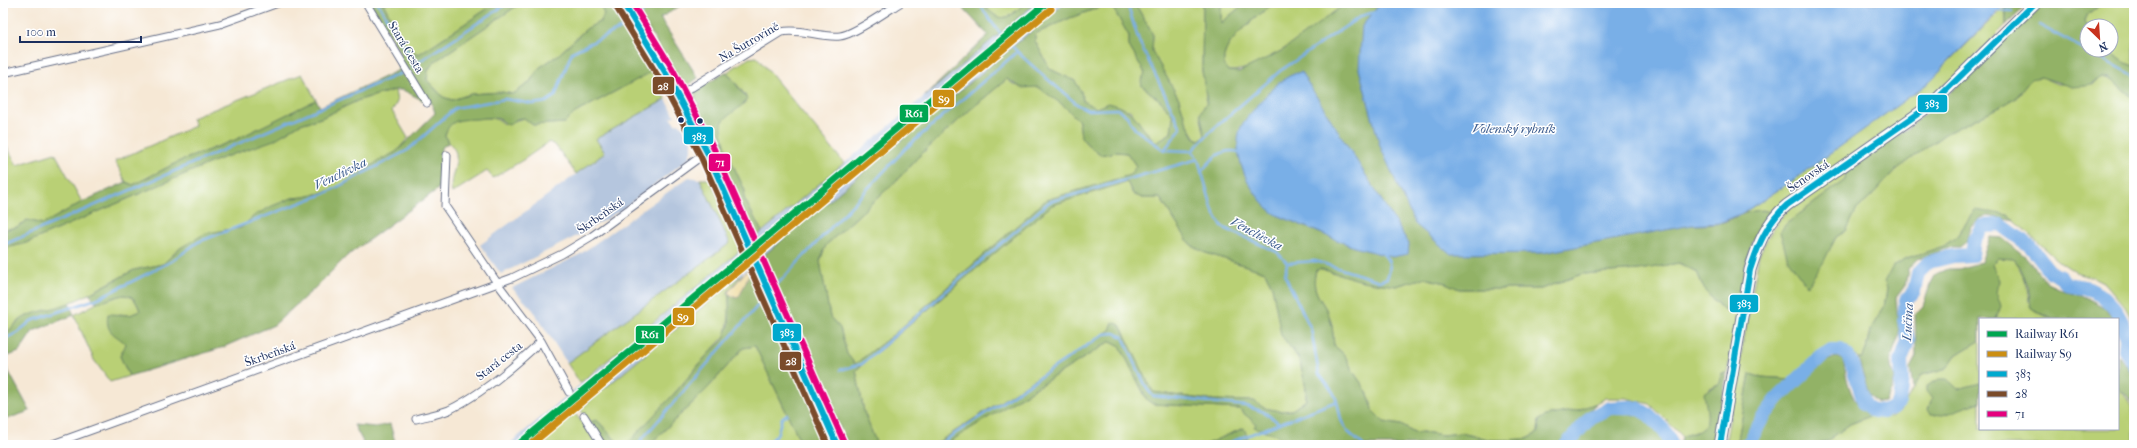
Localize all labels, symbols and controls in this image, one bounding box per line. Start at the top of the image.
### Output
scale bar [20,18,141,44]
street label: Na Šutrovině [716,18,782,65]
north arrow [2079,18,2119,58]
street label: Stará Cesta [385,19,427,76]
text: 100 m [26,25,56,39]
text: N [2096,39,2110,55]
line badge: 28 [652,76,675,95]
text: 28 [657,80,669,93]
line badge: S9 [932,89,955,108]
text: S9 [938,93,950,106]
line badge: 383 [1917,94,1948,113]
text: 383 [1925,97,1940,110]
line badge: R61 [899,104,929,123]
text: R61 [905,107,923,120]
unlabelled marker [676,115,686,125]
unlabelled marker [695,116,705,126]
water label: Volenský rybník [1472,121,1556,136]
line badge: 383 [683,126,714,145]
text: 383 [692,130,707,143]
line badge: 71 [708,153,731,172]
water label: Venclůvka [312,154,369,193]
text: 71 [714,156,725,169]
street label: Šenovská [1784,156,1832,195]
street label: Škrbeňská [574,194,626,237]
water label: Venclůvka [1228,214,1285,253]
line badge: 383 [1729,294,1759,313]
text: 383 [1737,297,1752,310]
water label: Lučina [1899,302,1916,342]
line badge: S9 [672,307,695,326]
text: S9 [677,311,689,324]
legend [1979,318,2119,430]
line badge: 383 [772,323,802,342]
line badge: R61 [635,325,665,344]
text: 383 [780,326,795,339]
text: Railway R61 [2015,327,2079,341]
text: R61 [641,328,659,341]
street label: Škrbeňská [242,337,298,370]
street label: Stará cesta [473,338,525,383]
text: Railway S9 [2015,347,2072,361]
line badge: 28 [779,351,802,371]
text: 28 [785,355,797,368]
text: 383 [2015,367,2031,381]
text: 28 [2015,387,2027,401]
text: 71 [2015,407,2025,421]

